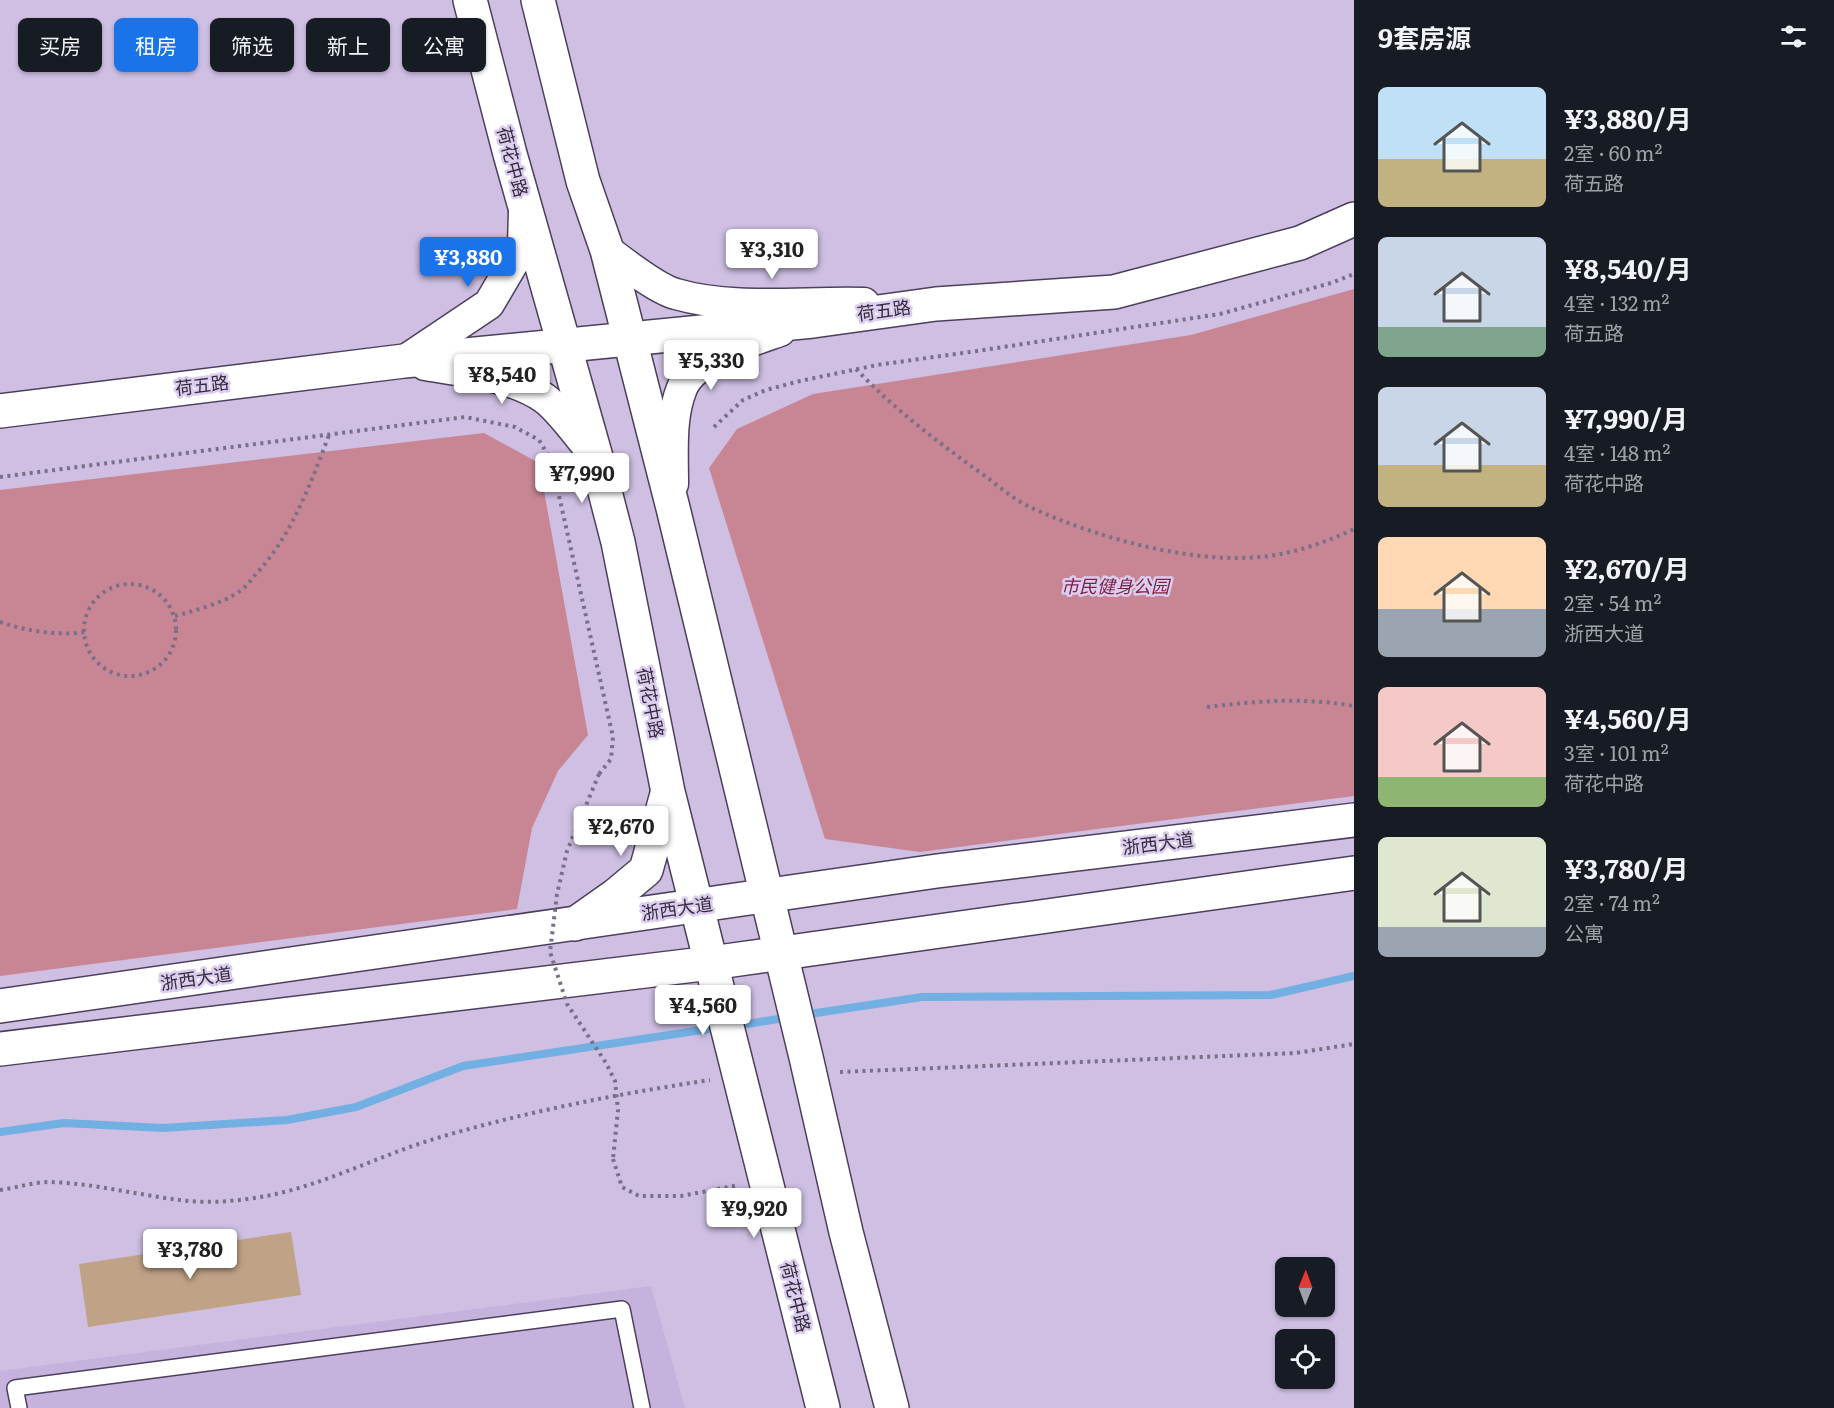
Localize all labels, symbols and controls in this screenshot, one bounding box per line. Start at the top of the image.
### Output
text: 9套房源 [1378,17,1471,56]
chip: 买房 [18,18,102,72]
chip: 租房 [114,18,198,72]
chip: 筛选 [210,18,294,72]
chip: 新上 [306,18,390,72]
chip: 公寓 [402,18,486,72]
icon: filters [1777,20,1810,53]
text: ¥3,880/月 [1564,98,1692,137]
icon: home [1426,111,1498,183]
street label: 荷花中路 [491,123,536,200]
text: 2室 · 60 m² [1564,137,1662,167]
text: 荷五路 [1564,167,1624,197]
pin: ¥3,310 [723,229,821,280]
text: ¥3,310 [740,233,804,263]
pin: ¥3,880 [419,237,517,288]
text: ¥3,880 [434,241,502,271]
text: ¥8,540/月 [1564,248,1692,287]
icon: home [1426,261,1498,333]
text: 4室 · 132 m² [1564,287,1670,317]
street label: 荷五路 [855,292,912,327]
text: 荷五路 [1564,317,1624,347]
pin: ¥5,330 [662,340,760,391]
text: ¥5,330 [678,344,744,374]
pin: ¥8,540 [453,354,551,405]
text: ¥8,540 [468,358,536,388]
street label: 荷五路 [173,368,230,401]
text: ¥7,990/月 [1564,398,1688,437]
icon: home [1426,411,1498,483]
text: 4室 · 148 m² [1564,437,1670,467]
pin: ¥7,990 [533,453,631,504]
text: ¥7,990 [549,457,615,487]
text: 荷花中路 [1564,467,1644,497]
text: ¥2,670/月 [1564,548,1690,587]
icon: home [1426,561,1498,633]
park label: 市民健身公园 [1061,572,1172,599]
text: 2室 · 54 m² [1564,587,1661,617]
text: 浙西大道 [1564,617,1644,647]
street label: 荷花中路 [631,665,672,741]
text: ¥4,560/月 [1564,698,1692,737]
icon: home [1426,711,1498,783]
text: 3室 · 101 m² [1564,737,1669,767]
text: 荷花中路 [1564,767,1644,797]
pin: ¥2,670 [572,806,670,857]
text: ¥2,670 [588,810,654,840]
street label: 浙西大道 [1120,825,1195,860]
text: ¥3,780/月 [1564,848,1689,887]
icon: home [1426,861,1498,933]
text: 2室 · 74 m² [1564,887,1660,917]
street label: 浙西大道 [639,889,714,926]
text: 公寓 [1564,917,1604,947]
street label: 浙西大道 [158,959,233,996]
pin: ¥4,560 [654,985,752,1036]
text: ¥4,560 [669,989,737,1019]
pin: ¥9,920 [705,1188,803,1239]
text: ¥9,920 [720,1192,788,1222]
pin: ¥3,780 [141,1229,239,1280]
text: ¥3,780 [157,1233,223,1263]
north arrow [1275,1257,1335,1317]
map controls [1275,1257,1335,1389]
street label: 荷花中路 [775,1258,818,1335]
button: locate [1275,1329,1335,1389]

